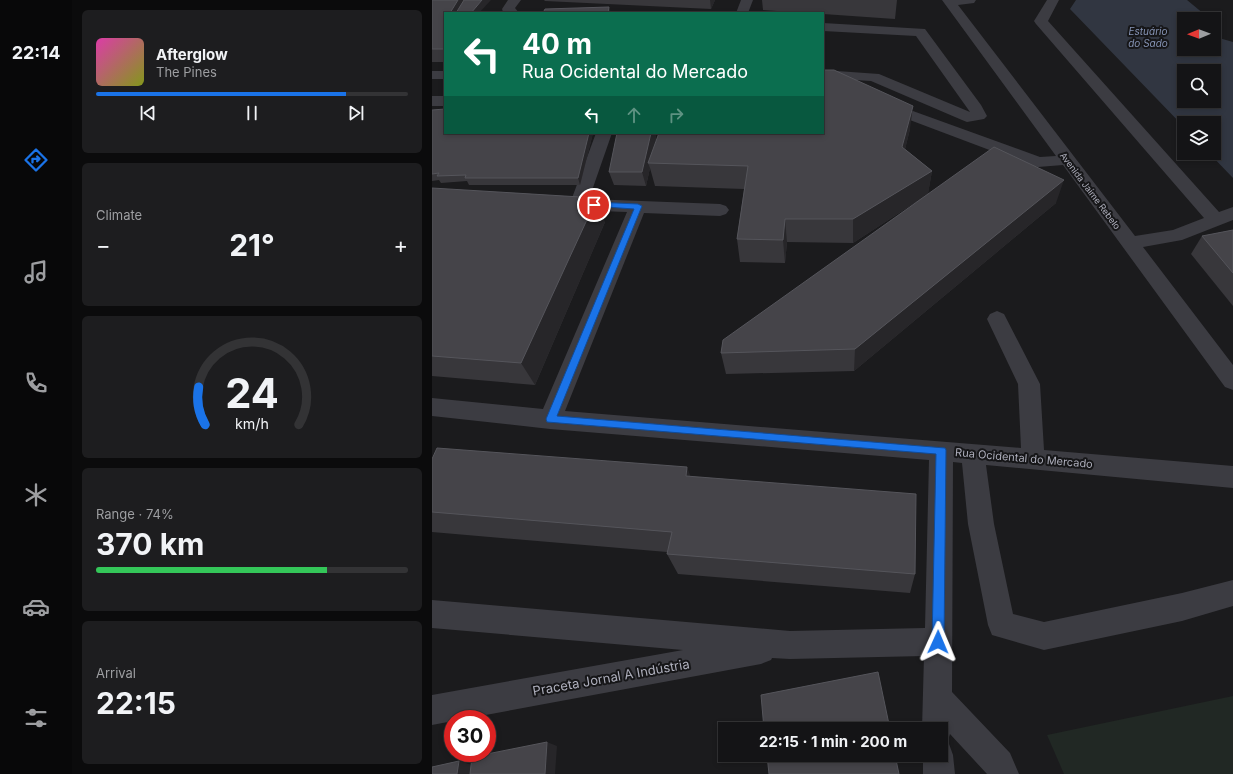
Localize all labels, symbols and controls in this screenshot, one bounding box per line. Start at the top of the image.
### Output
north arrow [1177,12,1221,56]
map controls [1177,12,1221,160]
water label: Estuário do Sado [1128,25,1168,49]
text: 40 m [522,27,592,61]
icon: left [456,28,508,80]
text: 22:14 [12,42,60,63]
text: Afterglow [156,45,228,64]
text: Rua Ocidental do Mercado [522,61,748,82]
text: The Pines [156,64,217,80]
button: search [1177,64,1221,108]
icon: previous [137,102,159,124]
icon: pause [241,102,263,124]
icon: next [345,102,367,124]
icon: left [581,104,603,126]
icon: ahead [623,104,645,126]
icon: right [665,104,687,126]
button: layers [1177,116,1221,160]
icon: directions [22,146,50,174]
street label: Avenida Jaime Rebelo [1058,150,1123,231]
pin [577,188,611,222]
icon: arrive [583,194,605,216]
text: Climate [96,207,142,223]
text: 21° [229,227,275,263]
text: − [96,232,111,258]
text: + [393,232,408,258]
icon: music [22,258,50,286]
text: 24 [225,368,279,418]
icon: phone [22,369,50,397]
text: km/h [235,415,269,432]
street label: Rua Ocidental do Mercado [955,445,1094,471]
icon: climate [22,481,50,509]
text: Range · 74% [96,506,174,522]
text: 370 km [96,526,204,562]
icon: car [22,593,50,621]
position arrow [917,621,959,663]
street label: Praceta Jornal A Indústria [531,655,691,699]
text: Arrival [96,665,136,681]
text: 22:15 [96,685,176,721]
icon: filters [22,704,50,732]
speed limit sign: 30 [444,710,496,762]
text: 22:15 · 1 min · 200 m [759,732,907,751]

